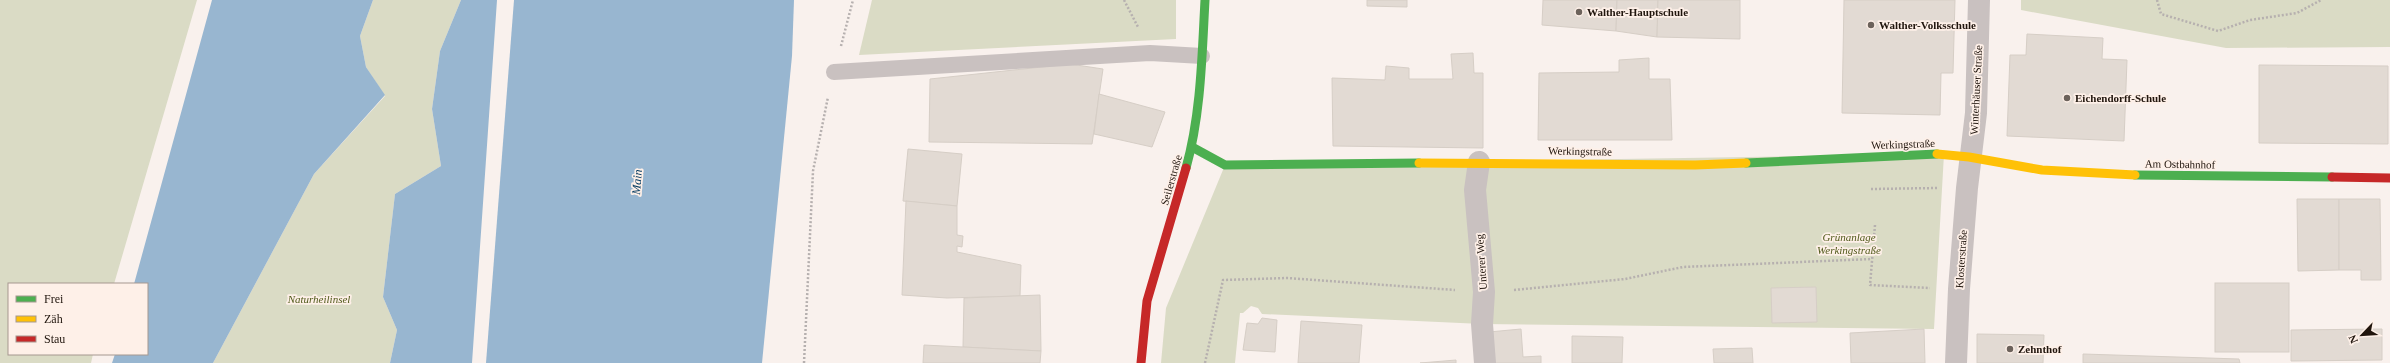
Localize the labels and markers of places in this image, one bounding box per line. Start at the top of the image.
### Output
place label: Walther-Hauptschule [1587,6,1688,18]
marker: Walther-Hauptschule [1574,7,1584,17]
place label: Walther-Volksschule [1879,19,1976,31]
marker: Walther-Volksschule [1866,20,1876,30]
place label: Eichendorff-Schule [2075,92,2166,104]
marker: Eichendorff-Schule [2062,93,2072,103]
place label: Zehnthof [2018,343,2062,355]
marker: Zehnthof [2005,344,2015,354]

